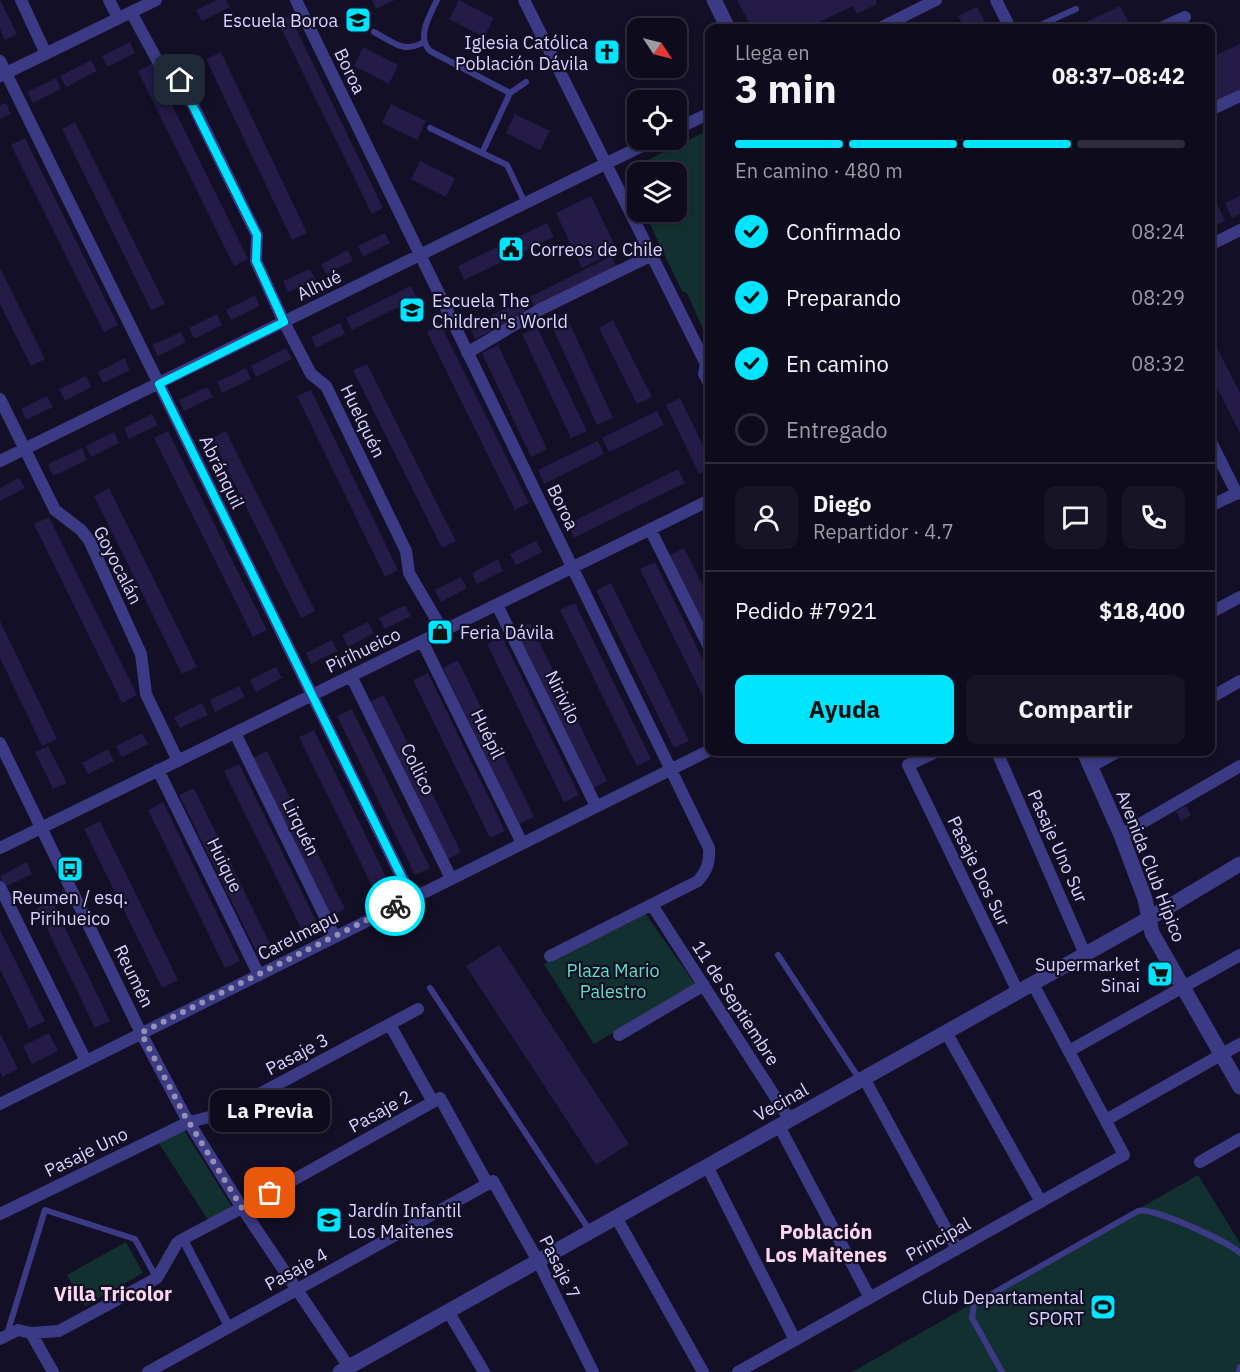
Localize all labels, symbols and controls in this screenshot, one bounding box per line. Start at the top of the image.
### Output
school or university icon: Escuela Boroa [343,5,373,35]
place label: Escuela Boroa [223,9,338,32]
north arrow [627,18,687,78]
map controls [627,18,687,222]
place label: Iglesia Católica Población Dávila [455,31,588,75]
church icon: Iglesia Católica Población Dávila [592,37,622,67]
text: Llega en [735,39,810,66]
street label: Boroa [329,44,371,98]
pin [154,54,205,105]
text: 08:37–08:42 [1052,61,1185,90]
icon: home [163,63,196,96]
text: 3 min [735,63,837,114]
button: locate [627,90,687,150]
text: En camino · 480 m [735,157,903,184]
button: layers [627,162,687,222]
icon: check [735,215,768,248]
text: Confirmado [786,217,901,246]
text: 08:24 [1131,218,1185,245]
public building icon: Correos de Chile [496,234,526,264]
place label: Correos de Chile [530,238,663,261]
street label: Alhué [293,264,345,306]
icon: check [735,281,768,314]
text: Preparando [786,283,901,312]
text: 08:29 [1131,284,1185,311]
place label: Escuela The Children"s World [432,289,568,333]
school or university icon: Escuela The Children"s World [397,295,427,325]
icon: check [735,347,768,380]
text: En camino [786,349,889,378]
text: 08:32 [1131,350,1185,377]
street label: Huelquén [335,381,391,461]
text: Entregado [786,415,887,444]
street label: Abránquil [194,432,250,512]
street label: Boroa [542,480,584,534]
button: person [735,486,798,549]
button: chat [1044,486,1107,549]
button: phone [1122,486,1185,549]
text: Diego [813,489,871,518]
text: Repartidor · 4.7 [813,518,954,545]
street label: Goyocalán [88,522,148,608]
text: Pedido #7921 [735,596,877,625]
text: $18,400 [1099,596,1185,625]
shop icon: Feria Dávila [425,617,455,647]
place label: Feria Dávila [460,621,554,644]
street label: Pirihueico [322,622,404,678]
street label: Nirivilo [540,666,586,728]
button: Ayuda [735,675,954,744]
button: Compartir [966,675,1185,744]
street label: Huépil [466,705,510,763]
street label: Collico [396,739,440,799]
street label: Pasaje Uno Sur [1023,786,1093,906]
street label: Avenida Club Hípico [1111,787,1191,945]
street label: Lirquén [277,795,325,859]
street label: Pasaje Dos Sur [942,812,1016,930]
street label: Huique [202,834,248,896]
bus stop icon: Reumen / esq. Pirihueico [55,854,85,884]
courier [365,876,425,936]
place label: Reumen / esq. Pirihueico [12,886,128,930]
icon: bike [379,890,412,923]
street label: Carelmapu [254,905,342,965]
street label: 11 de Septiembre [687,936,785,1070]
street label: Reumén [109,941,159,1011]
place label: Supermarket Sinai [1035,953,1140,997]
park label: Plaza Mario Palestro [566,959,660,1003]
supermarket icon: Supermarket Sinai [1145,959,1175,989]
street label: Pasaje 3 [262,1028,332,1080]
street label: Vecinal [750,1078,812,1126]
street label: Pasaje 2 [345,1084,415,1138]
callout: La Previa [210,1091,330,1133]
text: La Previa [227,1097,313,1124]
street label: Pasaje Uno [41,1122,131,1182]
pin [244,1167,295,1218]
icon: bag [253,1176,286,1209]
place label: Jardín Infantil Los Maitenes [348,1199,462,1243]
school or university icon: Jardín Infantil Los Maitenes [314,1205,344,1235]
street label: Principal [902,1212,975,1266]
district label: Población Los Maitenes [765,1218,887,1268]
street label: Pasaje 7 [534,1231,586,1303]
street label: Pasaje 4 [261,1242,332,1296]
district label: Villa Tricolor [54,1280,172,1307]
place label: Club Departamental SPORT [922,1286,1084,1330]
sports icon: Club Departamental SPORT [1088,1292,1118,1322]

